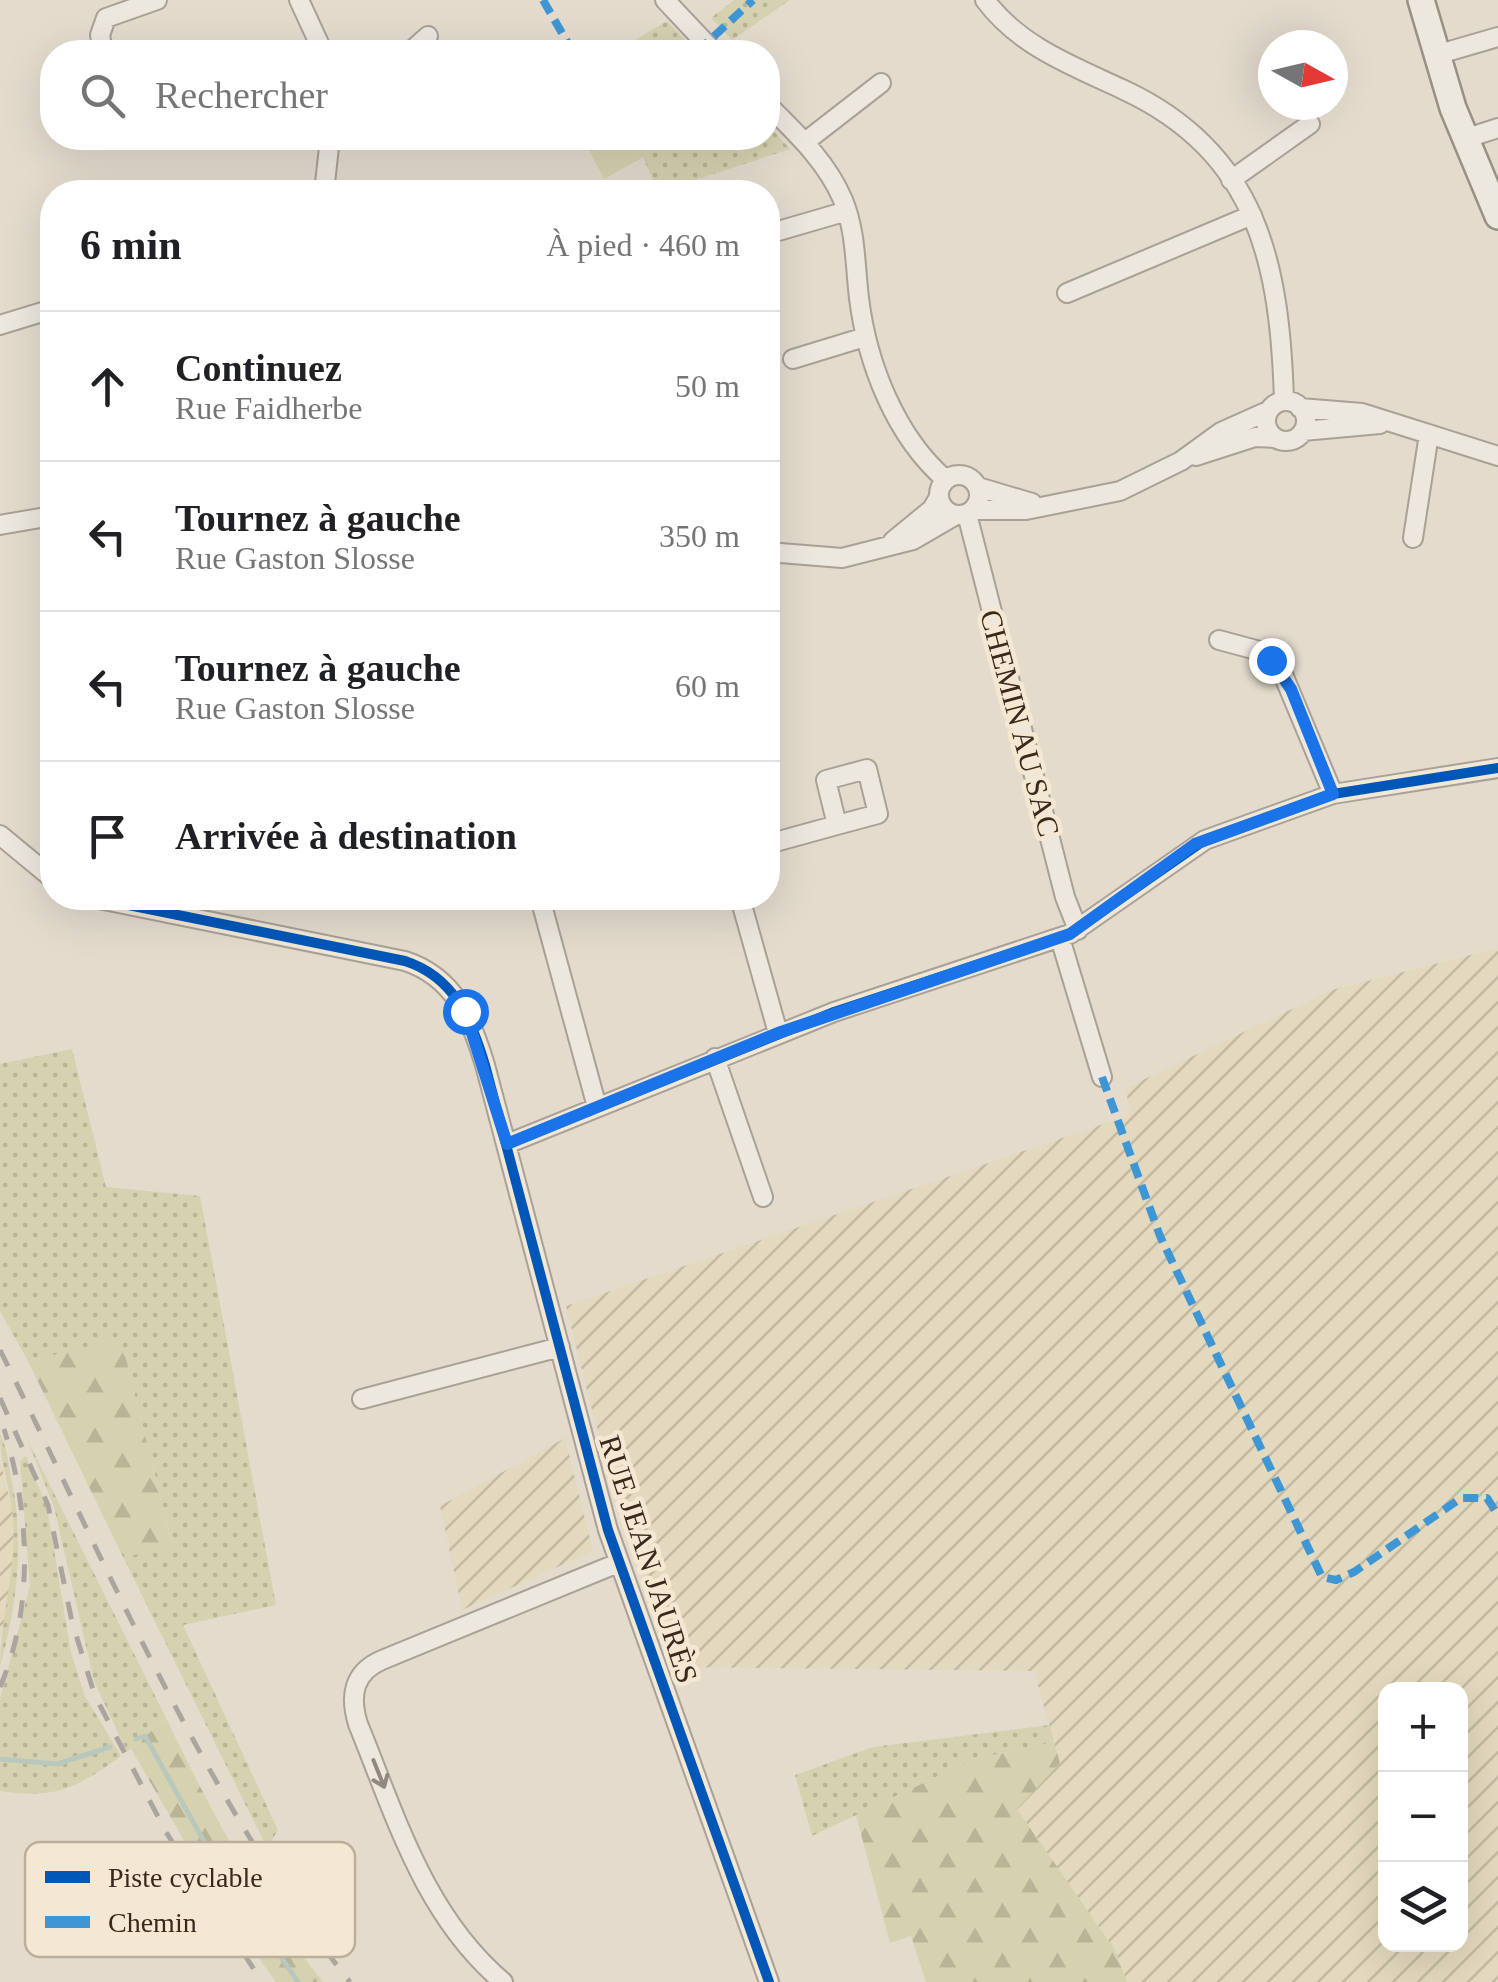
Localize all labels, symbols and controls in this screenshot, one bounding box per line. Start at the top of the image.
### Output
north arrow [1258,30,1348,120]
search box [40,40,780,150]
icon: search [75,68,130,123]
text: Rechercher [155,74,328,116]
text: 6 min [80,222,182,268]
text: À pied · 460 m [546,227,740,263]
text: Continuez [175,347,342,389]
icon: ahead [80,359,135,414]
text: 50 m [675,368,740,404]
text: Rue Faidherbe [175,390,363,426]
text: Tournez à gauche [175,497,461,539]
icon: left [80,509,135,564]
text: 350 m [659,518,740,554]
text: Rue Gaston Slosse [175,540,415,576]
street label: CHEMIN AU SAC [974,606,1066,840]
route end [1249,638,1295,684]
text: Tournez à gauche [175,647,461,689]
icon: left [80,659,135,714]
text: 60 m [675,668,740,704]
text: Rue Gaston Slosse [175,690,415,726]
icon: arrive [80,809,135,864]
text: Arrivée à destination [175,815,517,857]
route start [443,989,489,1035]
street label: RUE JEAN JAURÈS [593,1431,705,1687]
map controls [1378,1682,1468,1952]
button: + [1378,1682,1468,1772]
one-way arrow [371,1759,389,1789]
button: − [1378,1772,1468,1862]
legend [25,1842,355,1957]
text: Piste cyclable [108,1862,263,1893]
button: layers [1378,1862,1468,1952]
text: Chemin [108,1907,197,1938]

